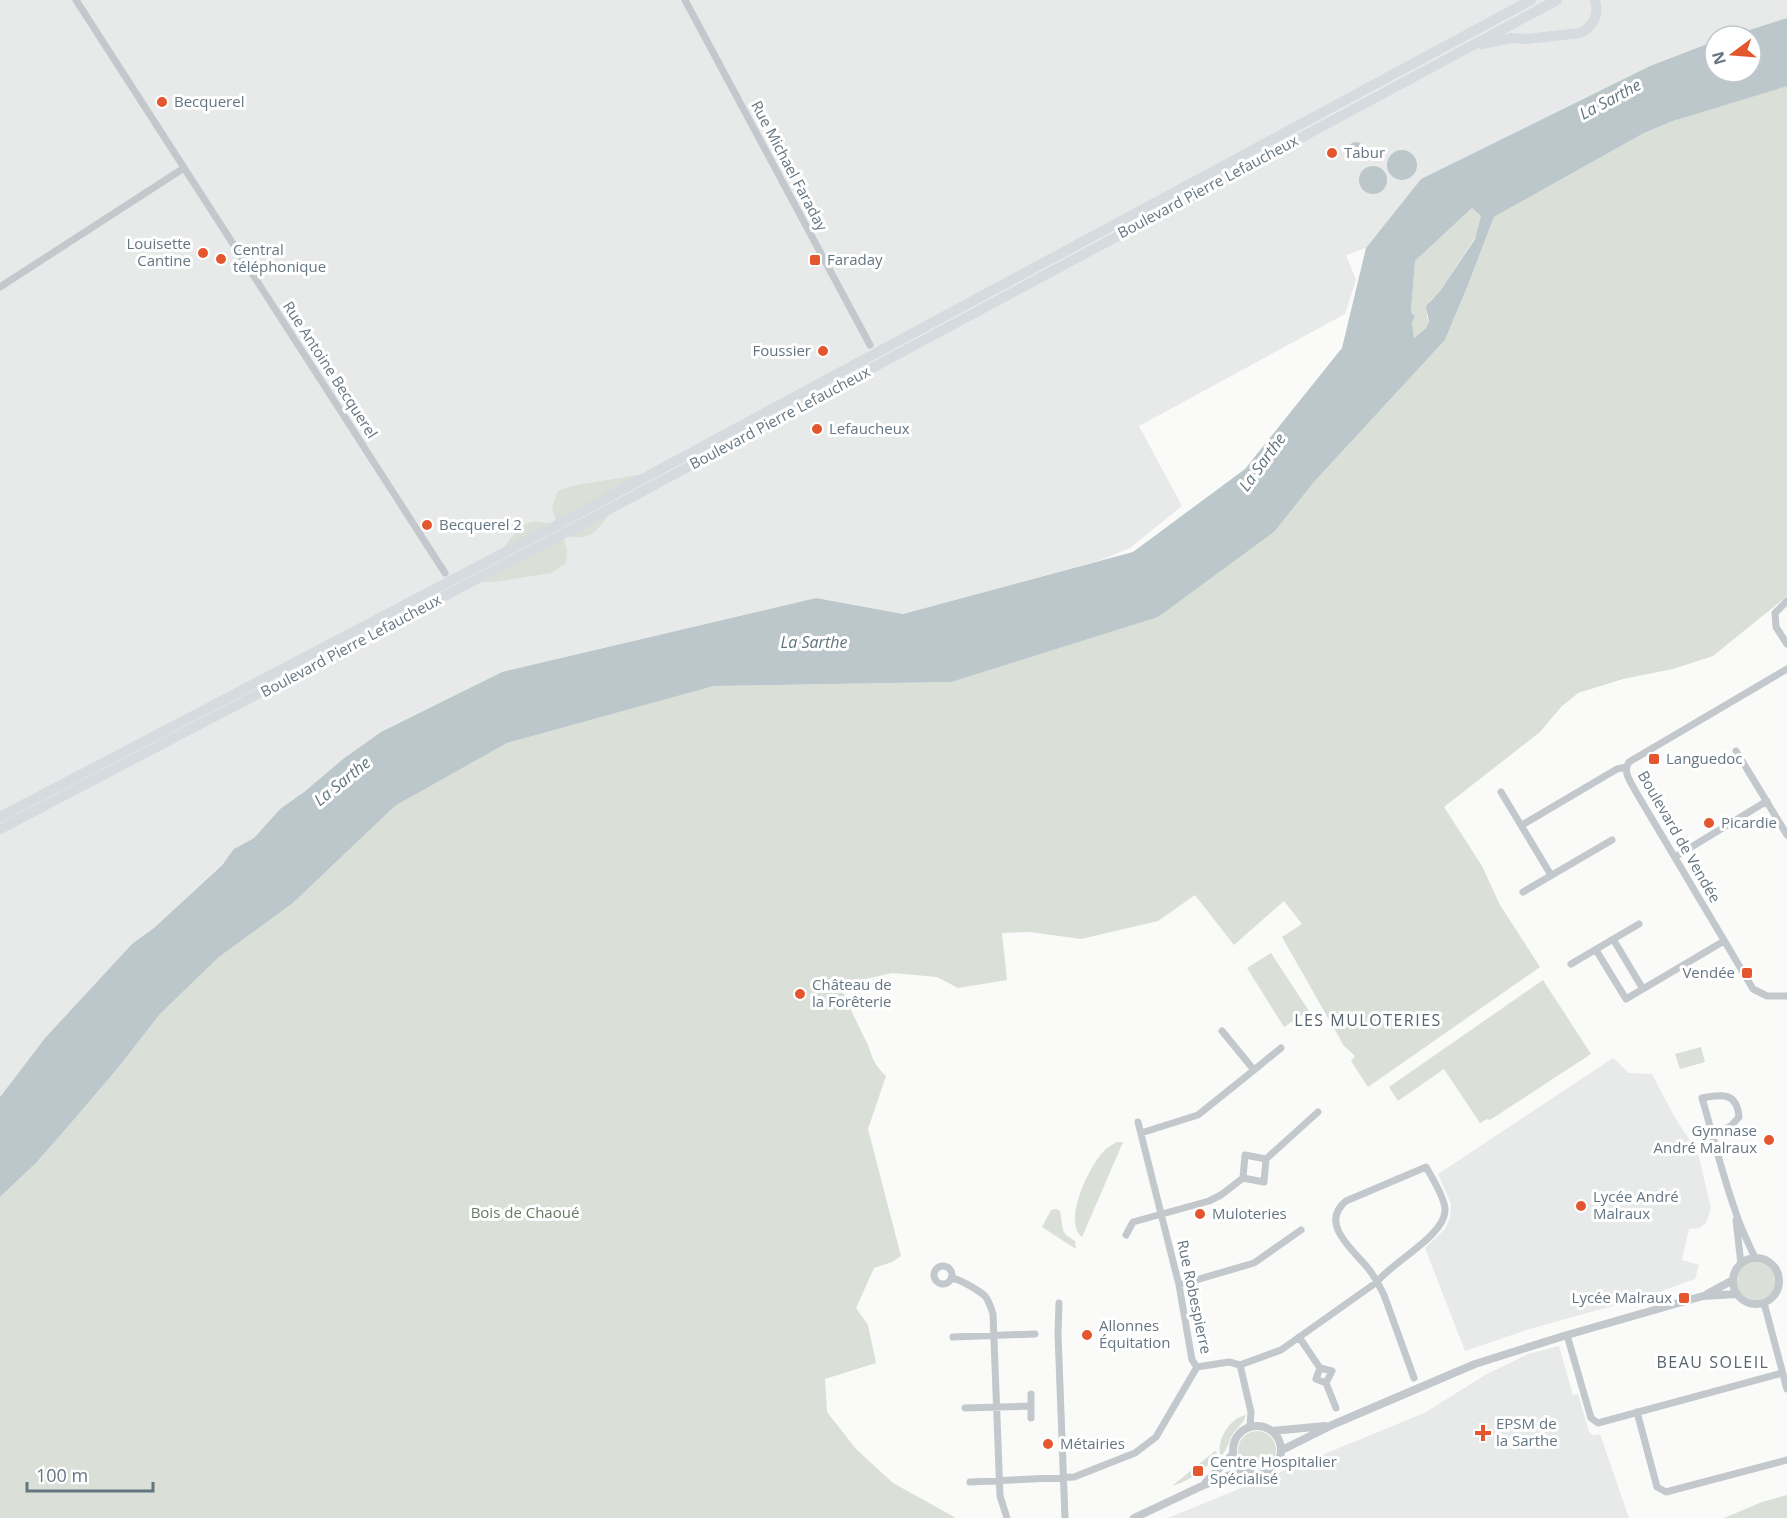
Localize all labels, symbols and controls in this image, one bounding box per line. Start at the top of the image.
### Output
north arrow [1703,24,1763,84]
text: N [1706,49,1731,67]
water label: La Sarthe [1575,74,1645,124]
place label: Becquerel [174,91,244,111]
marker: Becquerel [155,95,169,109]
street label: Rue Michael Faraday [747,97,833,234]
street label: Boulevard Pierre Lefaucheux [1114,130,1301,242]
place label: Tabur [1344,142,1385,162]
marker: Tabur [1325,146,1339,160]
place label: Louisette Cantine [126,233,191,270]
place label: Central téléphonique [233,239,326,276]
marker: Louisette Cantine [196,246,210,260]
place label: Faraday [827,249,883,269]
marker: Central téléphonique [214,252,228,266]
marker: Faraday [808,253,822,267]
street label: Rue Antoine Becquerel [279,297,383,442]
place label: Foussier [752,340,811,360]
marker: Foussier [816,344,830,358]
street label: Boulevard Pierre Lefaucheux [687,363,873,473]
place label: Lefaucheux [829,420,910,438]
marker: Lefaucheux [810,422,824,436]
water label: La Sarthe [1233,429,1291,495]
place label: Becquerel 2 [439,514,522,534]
marker: Becquerel 2 [420,518,434,532]
street label: Boulevard Pierre Lefaucheux [257,589,444,701]
water label: La Sarthe [781,631,847,653]
place label: Languedoc [1666,748,1743,768]
water label: La Sarthe [309,751,375,811]
marker: Languedoc [1647,752,1661,766]
street label: Boulevard de Vendée [1634,767,1726,906]
place label: Picardie [1721,812,1777,832]
marker: Picardie [1702,816,1716,830]
place label: Vendée [1682,962,1735,982]
marker: Vendée [1740,966,1754,980]
place label: Château de la Forêterie [812,974,892,1011]
marker: Château de la Forêterie [793,987,807,1001]
district label: LES MULOTERIES [1294,1009,1442,1031]
place label: Gymnase André Malraux [1654,1120,1757,1157]
marker: Gymnase André Malraux [1762,1133,1776,1147]
place label: Lycée André Malraux [1593,1186,1679,1223]
marker: Lycée André Malraux [1574,1199,1588,1213]
park label: Bois de Chaoué [471,1202,579,1222]
place label: Muloteries [1212,1203,1287,1223]
marker: Muloteries [1193,1207,1207,1221]
street label: Rue Robespierre [1173,1238,1217,1356]
place label: Lycée Malraux [1572,1287,1672,1307]
marker: Lycée Malraux [1677,1291,1691,1305]
place label: Allonnes Équitation [1099,1315,1171,1352]
marker: Allonnes Équitation [1080,1328,1094,1342]
district label: BEAU SOLEIL [1657,1351,1769,1373]
place label: EPSM de la Sarthe [1496,1413,1558,1450]
marker: EPSM de la Sarthe [1474,1424,1492,1442]
place label: Métairies [1060,1433,1125,1453]
marker: Métairies [1041,1437,1055,1451]
place label: Centre Hospitalier Spécialisé [1210,1451,1337,1488]
scale bar [27,1455,153,1493]
text: 100 m [36,1463,88,1487]
marker: Centre Hospitalier Spécialisé [1191,1464,1205,1478]

